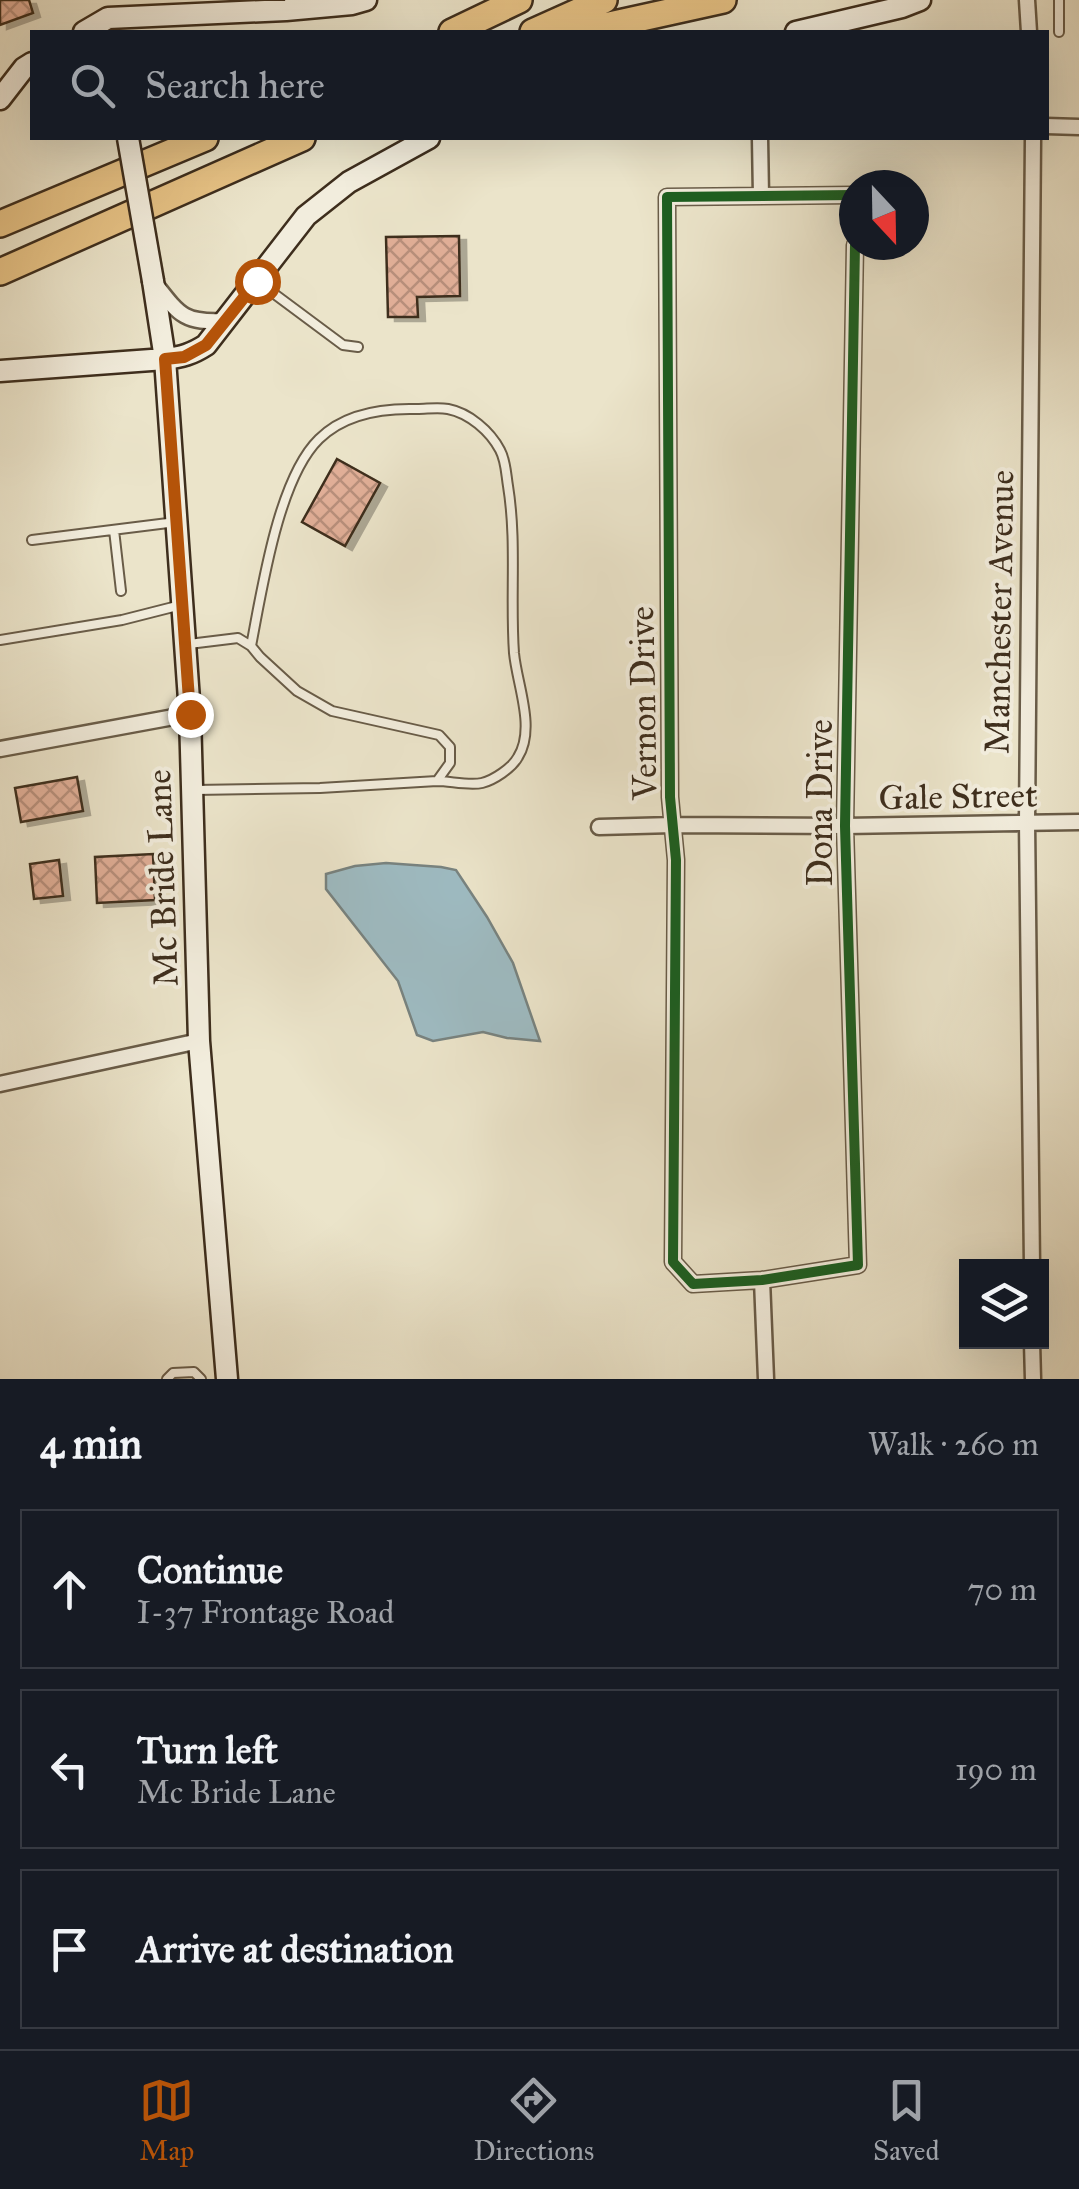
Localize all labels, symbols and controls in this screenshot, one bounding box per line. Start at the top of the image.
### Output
search box [30,30,1049,140]
icon: search [65,58,120,113]
text: Search here [145,62,325,108]
north arrow [839,170,929,260]
route start [235,259,281,305]
street label: Manchester Avenue [976,470,1023,754]
street label: Vernon Drive [620,606,667,801]
route end [168,692,214,738]
street label: Dona Drive [799,719,842,887]
street label: Mc Bride Lane [137,769,188,987]
street label: Gale Street [878,774,1038,819]
map controls [959,1259,1049,1349]
button: layers [959,1259,1049,1349]
text: 4 min [40,1418,142,1470]
text: Walk · 260 m [868,1425,1039,1464]
text: Continue [137,1547,283,1593]
icon: ahead [42,1562,97,1617]
text: 70 m [968,1570,1037,1609]
text: I-37 Frontage Road [137,1593,394,1632]
text: Turn left [137,1727,278,1773]
icon: left [42,1742,97,1797]
text: 190 m [955,1750,1037,1789]
text: Mc Bride Lane [137,1773,336,1812]
icon: arrive [42,1922,97,1977]
text: Arrive at destination [137,1926,454,1972]
tab: Map [139,2073,194,2168]
tab: Directions [473,2073,594,2168]
tab: Saved [873,2073,940,2168]

